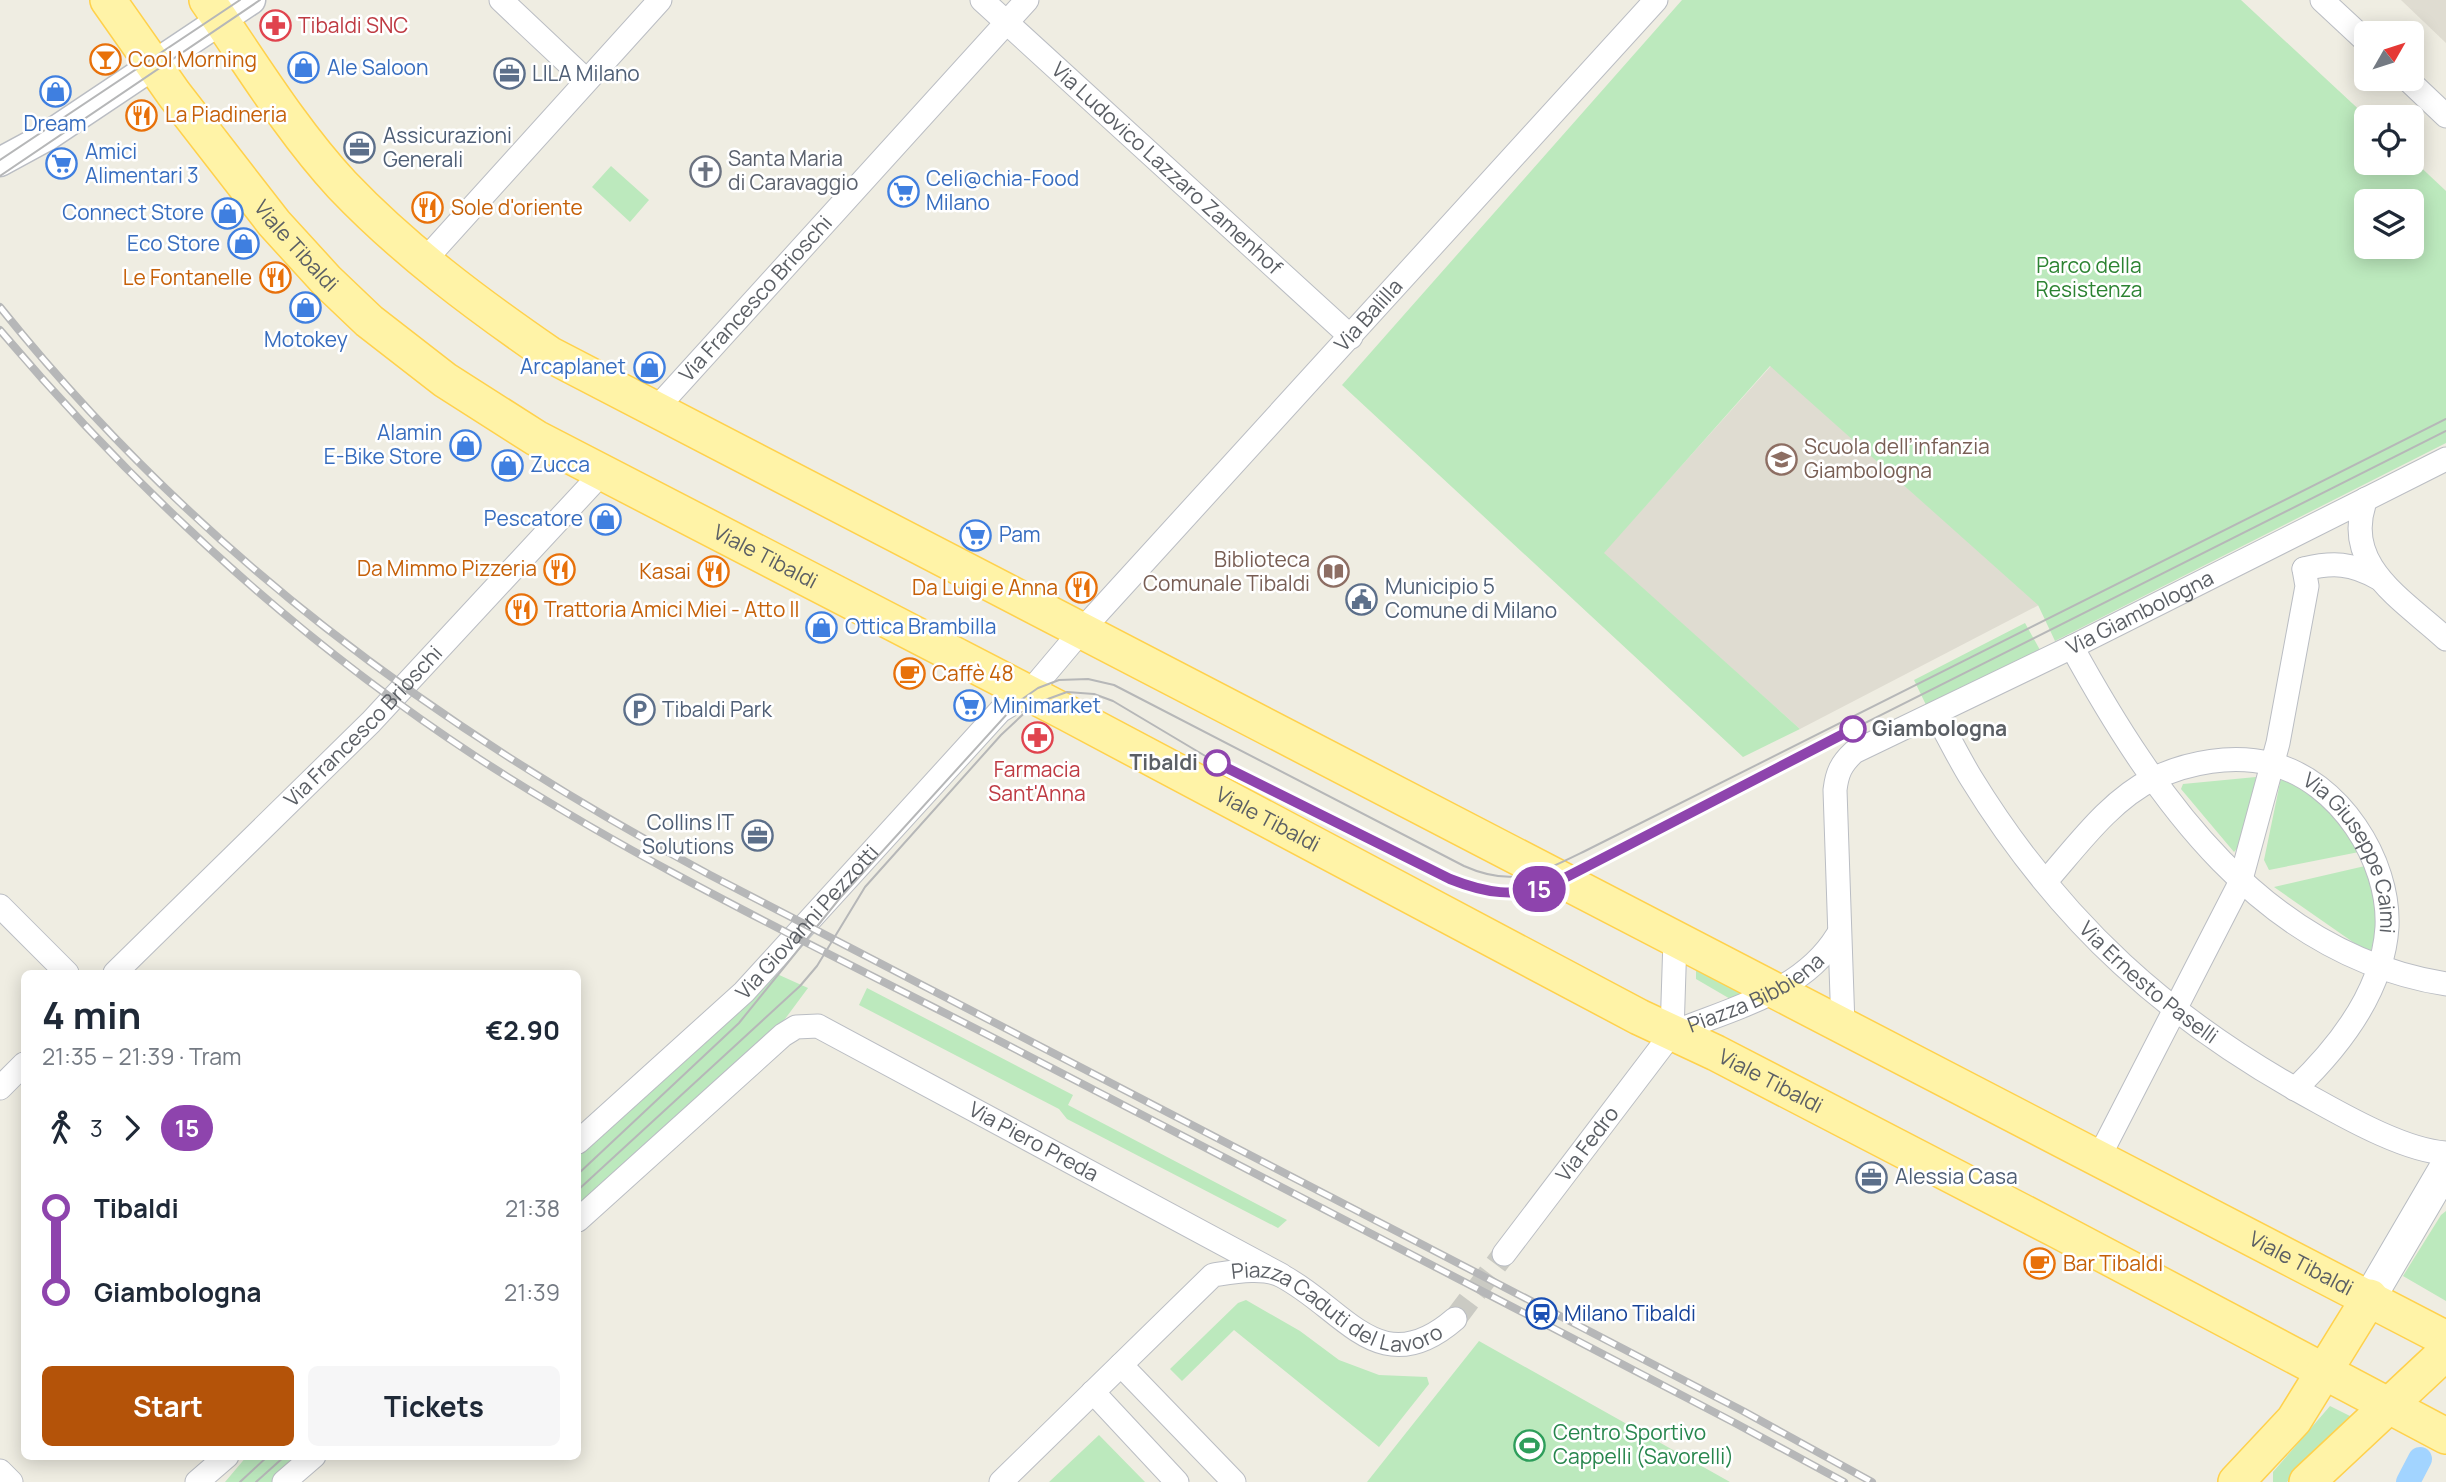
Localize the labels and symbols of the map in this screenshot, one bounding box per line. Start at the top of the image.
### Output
pharmacy icon: Tibaldi SNC [258,9,292,43]
place label: Tibaldi SNC [298,11,408,39]
north arrow [2354,21,2424,91]
bar icon: Cool Morning [88,43,122,77]
place label: Cool Morning [128,45,257,73]
shop icon: Ale Saloon [287,51,321,85]
place label: Ale Saloon [327,53,429,81]
street label: Via Ludovico Lazzaro Zamenhof [1046,55,1289,281]
office icon: LILA Milano [492,57,526,91]
place label: LILA Milano [532,59,640,87]
shop icon: Dream [38,75,72,109]
restaurant icon: La Piadineria [125,98,159,132]
place label: La Piadineria [165,100,287,128]
place label: Dream [24,109,87,137]
place label: Assicurazioni Generali [383,121,512,173]
office icon: Assicurazioni Generali [343,131,377,165]
place label: Amici Alimentari 3 [85,137,199,189]
place label: Santa Maria di Caravaggio [728,144,859,196]
supermarket icon: Amici Alimentari 3 [45,147,79,181]
church icon: Santa Maria di Caravaggio [688,154,722,188]
place label: Celi@chia-Food Milano [926,164,1079,216]
supermarket icon: Celi@chia-Food Milano [886,174,920,208]
restaurant icon: Sole d'oriente [411,191,445,225]
place label: Sole d'oriente [451,193,583,221]
street label: Viale Tibaldi [248,194,345,298]
shop icon: Connect Store [210,196,244,230]
place label: Connect Store [62,198,204,226]
street label: Via Francesco Brioschi [672,209,838,387]
shop icon: Eco Store [226,227,260,261]
place label: Eco Store [127,229,220,257]
park label: Parco della Resistenza [2035,251,2143,303]
restaurant icon: Le Fontanelle [258,261,292,295]
place label: Le Fontanelle [123,263,252,291]
street label: Via Balilla [1328,272,1408,357]
shop icon: Motokey [289,291,323,325]
place label: Motokey [264,325,348,353]
shop icon: Arcaplanet [632,350,666,384]
place label: Arcaplanet [520,352,626,380]
place label: Alamin E-Bike Store [324,418,442,470]
shop icon: Alamin E-Bike Store [448,428,482,462]
place label: Scuola dell’infanzia Giambologna [1804,432,1990,484]
school or university icon: Scuola dell’infanzia Giambologna [1764,442,1798,476]
shop icon: Zucca [490,448,524,482]
place label: Zucca [530,450,590,478]
shop icon: Pescatore [589,502,623,536]
place label: Pescatore [484,504,583,532]
street label: Viale Tibaldi [709,517,823,595]
supermarket icon: Pam [959,518,993,552]
place label: Pam [999,520,1041,548]
place label: Biblioteca Comunale Tibaldi [1143,545,1310,597]
restaurant icon: Da Mimmo Pizzeria [543,552,577,586]
place label: Da Mimmo Pizzeria [357,554,537,582]
restaurant icon: Kasai [697,555,731,589]
library icon: Biblioteca Comunale Tibaldi [1316,555,1350,589]
place label: Kasai [639,557,691,585]
street label: Via Giambologna [2061,563,2218,661]
restaurant icon: Da Luigi e Anna [1064,571,1098,605]
place label: Municipio 5 Comune di Milano [1385,572,1557,624]
place label: Da Luigi e Anna [912,573,1058,601]
public building icon: Municipio 5 Comune di Milano [1345,582,1379,616]
restaurant icon: Trattoria Amici Miei - Atto II [504,593,538,627]
place label: Trattoria Amici Miei - Atto II [544,595,799,623]
shop icon: Ottica Brambilla [805,610,839,644]
place label: Ottica Brambilla [845,612,996,640]
street label: Via Francesco Brioschi [278,639,448,813]
cafe icon: Caffè 48 [892,657,926,691]
place label: Caffè 48 [932,659,1014,687]
supermarket icon: Minimarket [953,689,987,723]
place label: Minimarket [993,691,1101,719]
parking icon: Tibaldi Park [622,693,656,727]
place label: Tibaldi Park [662,695,772,723]
place label: Giambologna [1872,714,2007,742]
marker: Giambologna [1840,716,1866,742]
pharmacy icon: Farmacia Sant'Anna [1020,721,1054,755]
place label: Tibaldi [1130,748,1198,776]
marker: Tibaldi [1204,750,1230,776]
place label: Farmacia Sant'Anna [988,755,1086,807]
street label: Via Giuseppe Caimi [2298,765,2402,935]
street label: Viale Tibaldi [1211,780,1325,858]
place label: Collins IT Solutions [642,808,734,860]
office icon: Collins IT Solutions [740,818,774,852]
street label: Via Giovanni Pezzotti [729,838,884,1005]
line badge: 15 [1508,866,1570,912]
street label: Via Ernesto Paselli [2073,915,2224,1049]
street label: Piazza Bibbiena [1683,947,1830,1039]
street label: Viale Tibaldi [1714,1042,1828,1119]
street label: Via Piero Preda [964,1095,1104,1187]
street label: Via Fedro [1549,1100,1624,1187]
office icon: Alessia Casa [1855,1160,1889,1194]
place label: Alessia Casa [1895,1162,2018,1190]
street label: Viale Tibaldi [2244,1224,2358,1302]
cafe icon: Bar Tibaldi [2023,1247,2057,1281]
place label: Bar Tibaldi [2063,1249,2163,1277]
street label: Piazza Caduti del Lavoro [1230,1255,1448,1358]
station icon: Milano Tibaldi [1524,1297,1558,1331]
place label: Milano Tibaldi [1564,1299,1696,1327]
place label: Centro Sportivo Cappelli (Savorelli) [1553,1418,1734,1470]
sports icon: Centro Sportivo Cappelli (Savorelli) [1513,1428,1547,1462]

